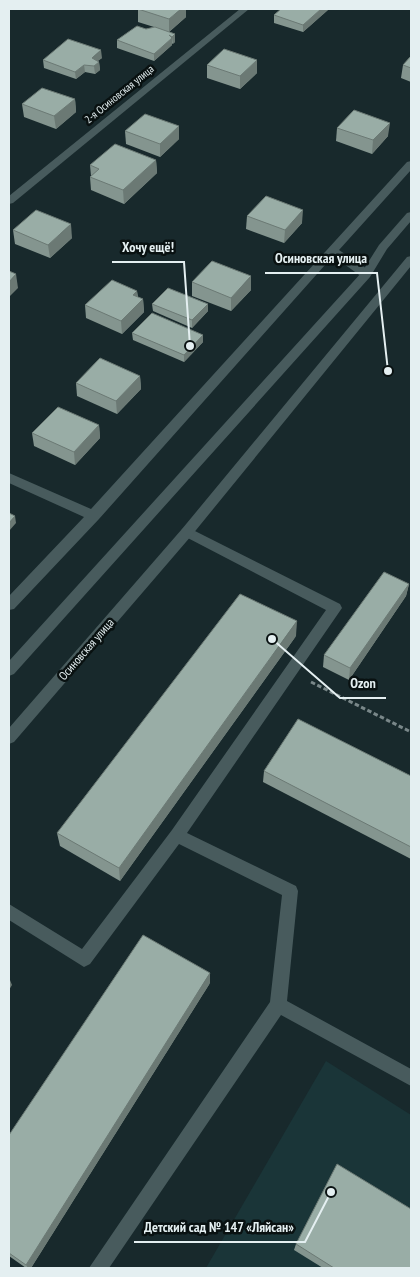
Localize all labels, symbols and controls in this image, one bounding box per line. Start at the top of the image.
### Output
street label: 2-я Осиновская улица [82,62,156,126]
callout: Хочу ещё! [112,233,184,262]
text: Хочу ещё! [122,238,174,256]
callout: Осиновская улица [265,244,377,273]
text: Осиновская улица [275,249,367,267]
street label: Осиновская улица [55,615,117,683]
callout: Ozon [340,669,386,698]
text: Ozon [350,674,376,692]
callout: Детский сад № 147 «Ляйсан» [134,1213,305,1242]
text: Детский сад № 147 «Ляйсан» [144,1218,294,1236]

